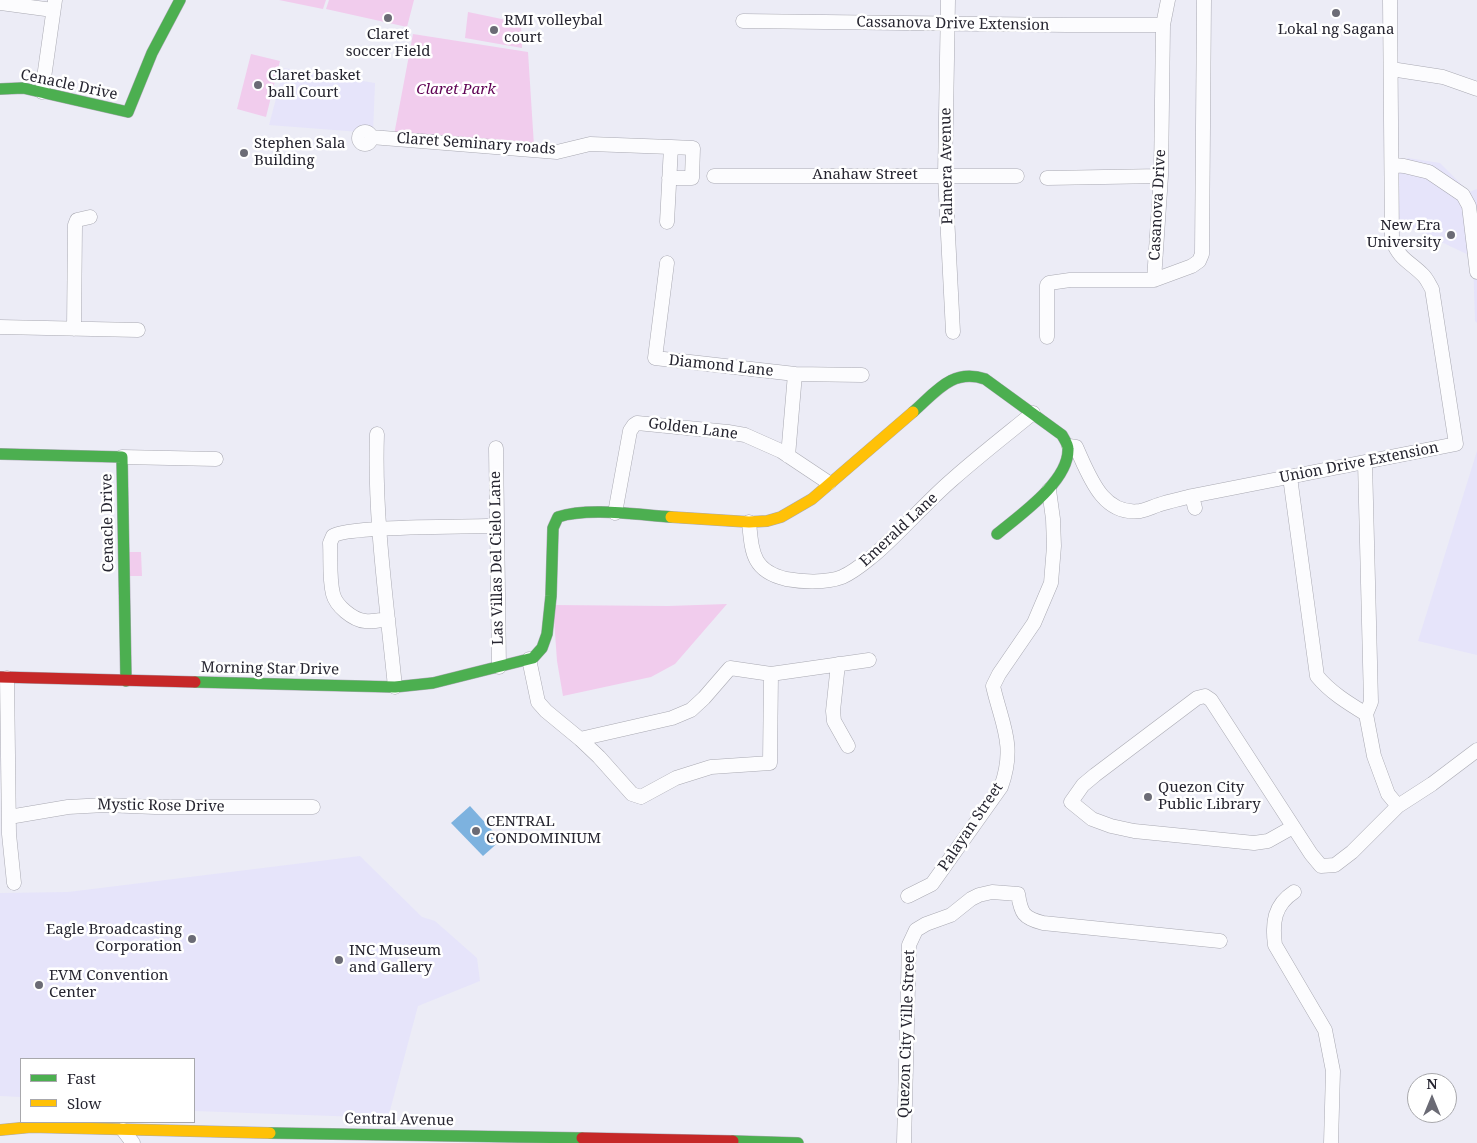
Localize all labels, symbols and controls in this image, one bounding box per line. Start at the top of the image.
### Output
marker: Lokal ng Sagana [1330,7,1342,19]
marker: Claret soccer Field [382,12,394,24]
place label: RMI volleybal court [504,12,603,47]
street label: Cassanova Drive Extension [856,13,1050,35]
place label: Lokal ng Sagana [1278,21,1394,39]
marker: RMI volleybal court [488,24,500,36]
place label: Claret soccer Field [346,26,430,61]
street label: Cenacle Drive [19,66,119,104]
place label: Claret basket ball Court [268,67,361,102]
marker: Claret basket ball Court [252,79,264,91]
park label: Claret Park [416,81,496,99]
street label: Palmera Avenue [937,107,957,225]
street label: Claret Seminary roads [396,129,556,159]
place label: Stephen Sala Building [254,135,345,170]
marker: Stephen Sala Building [238,147,250,159]
street label: Casanova Drive [1146,149,1170,261]
street label: Anahaw Street [812,166,918,184]
place label: New Era University [1367,217,1441,252]
marker: New Era University [1445,229,1457,241]
street label: Diamond Lane [668,352,774,380]
street label: Golden Lane [647,415,739,443]
street label: Union Drive Extension [1278,439,1440,487]
street label: Las Villas Del Cielo Lane [486,471,508,645]
street label: Cenacle Drive [98,473,118,573]
street label: Emerald Lane [856,489,942,571]
street label: Morning Star Drive [201,659,339,679]
street label: Palayan Street [935,779,1007,875]
place label: Quezon City Public Library [1158,779,1261,814]
marker: Quezon City Public Library [1142,791,1154,803]
street label: Mystic Rose Drive [97,796,225,816]
place label: CENTRAL CONDOMINIUM [486,813,601,848]
marker: CENTRAL CONDOMINIUM [470,825,482,837]
place label: Eagle Broadcasting Corporation [46,921,182,956]
marker: Eagle Broadcasting Corporation [186,933,198,945]
place label: INC Museum and Gallery [349,942,441,977]
street label: Quezon City Ville Street [895,950,919,1118]
marker: INC Museum and Gallery [333,954,345,966]
place label: EVM Convention Center [49,967,168,1002]
marker: EVM Convention Center [33,979,45,991]
legend [20,1058,195,1123]
text: Fast [67,1068,96,1088]
north arrow [1407,1073,1457,1123]
text: N [1426,1074,1438,1093]
text: Slow [67,1093,101,1113]
street label: Central Avenue [344,1110,454,1130]

